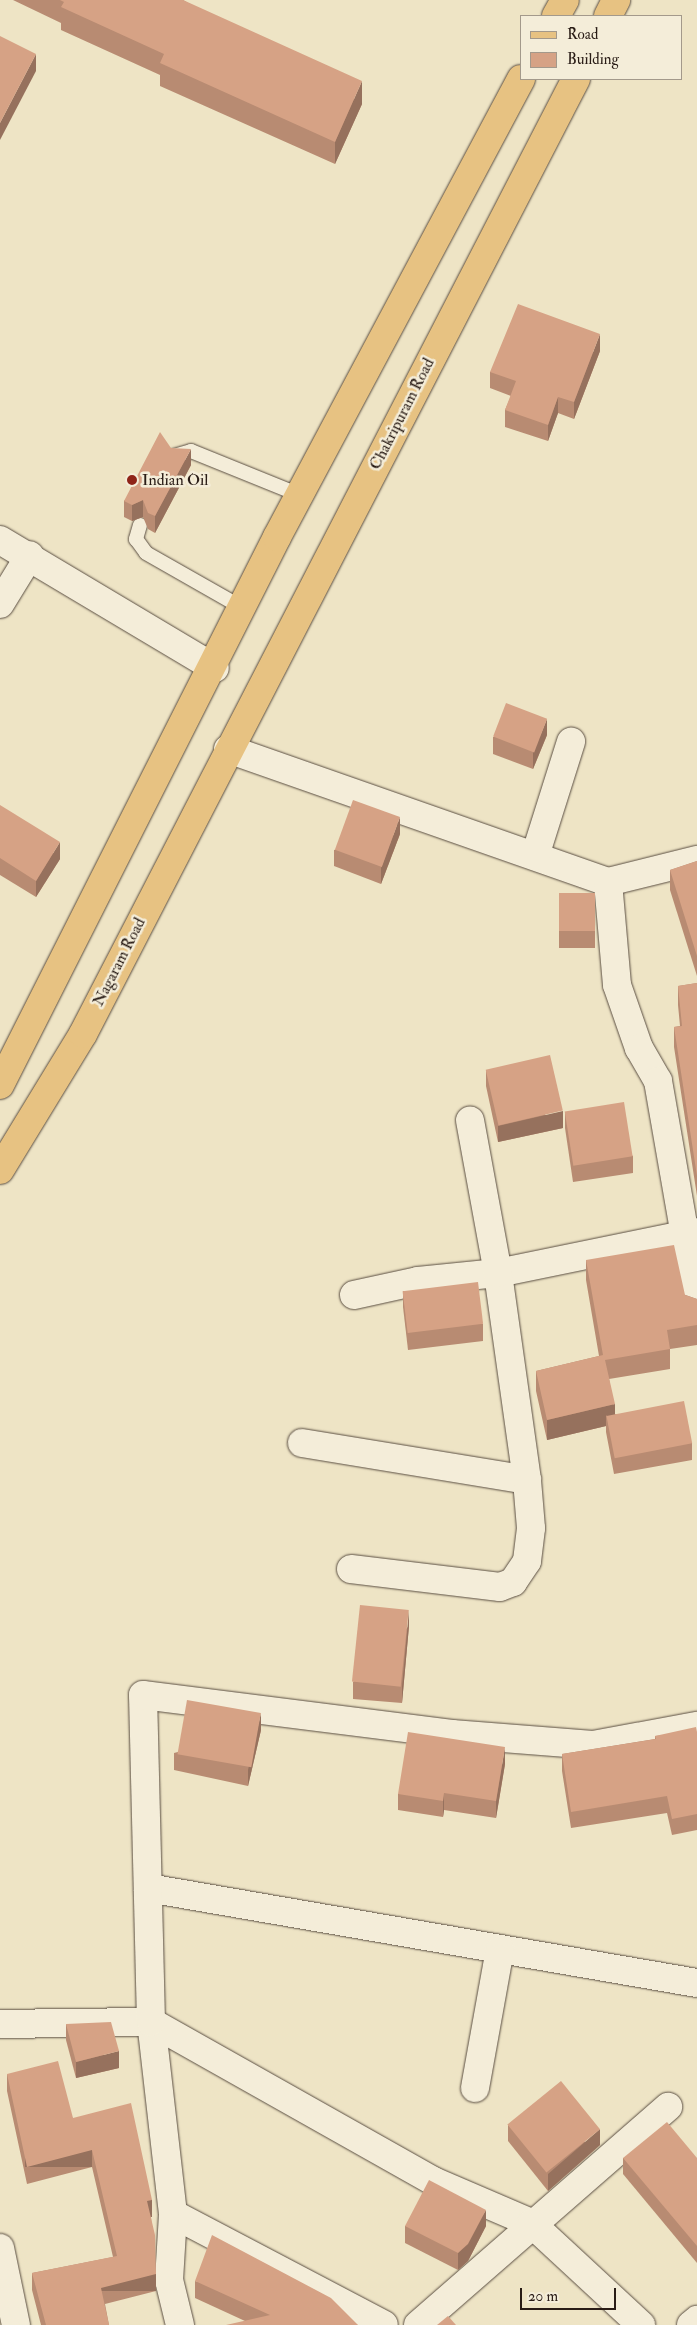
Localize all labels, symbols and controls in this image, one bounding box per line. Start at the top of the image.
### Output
legend [520,15,682,80]
text: Road [567,25,598,44]
text: Building [567,50,619,69]
street label: Chakripuram Road [366,355,438,473]
place label: Indian Oil [142,470,208,490]
marker: Indian Oil [126,474,138,486]
street label: Nagaram Road [88,915,150,1009]
scale bar [522,2278,618,2310]
text: 20 m [528,2287,558,2306]

